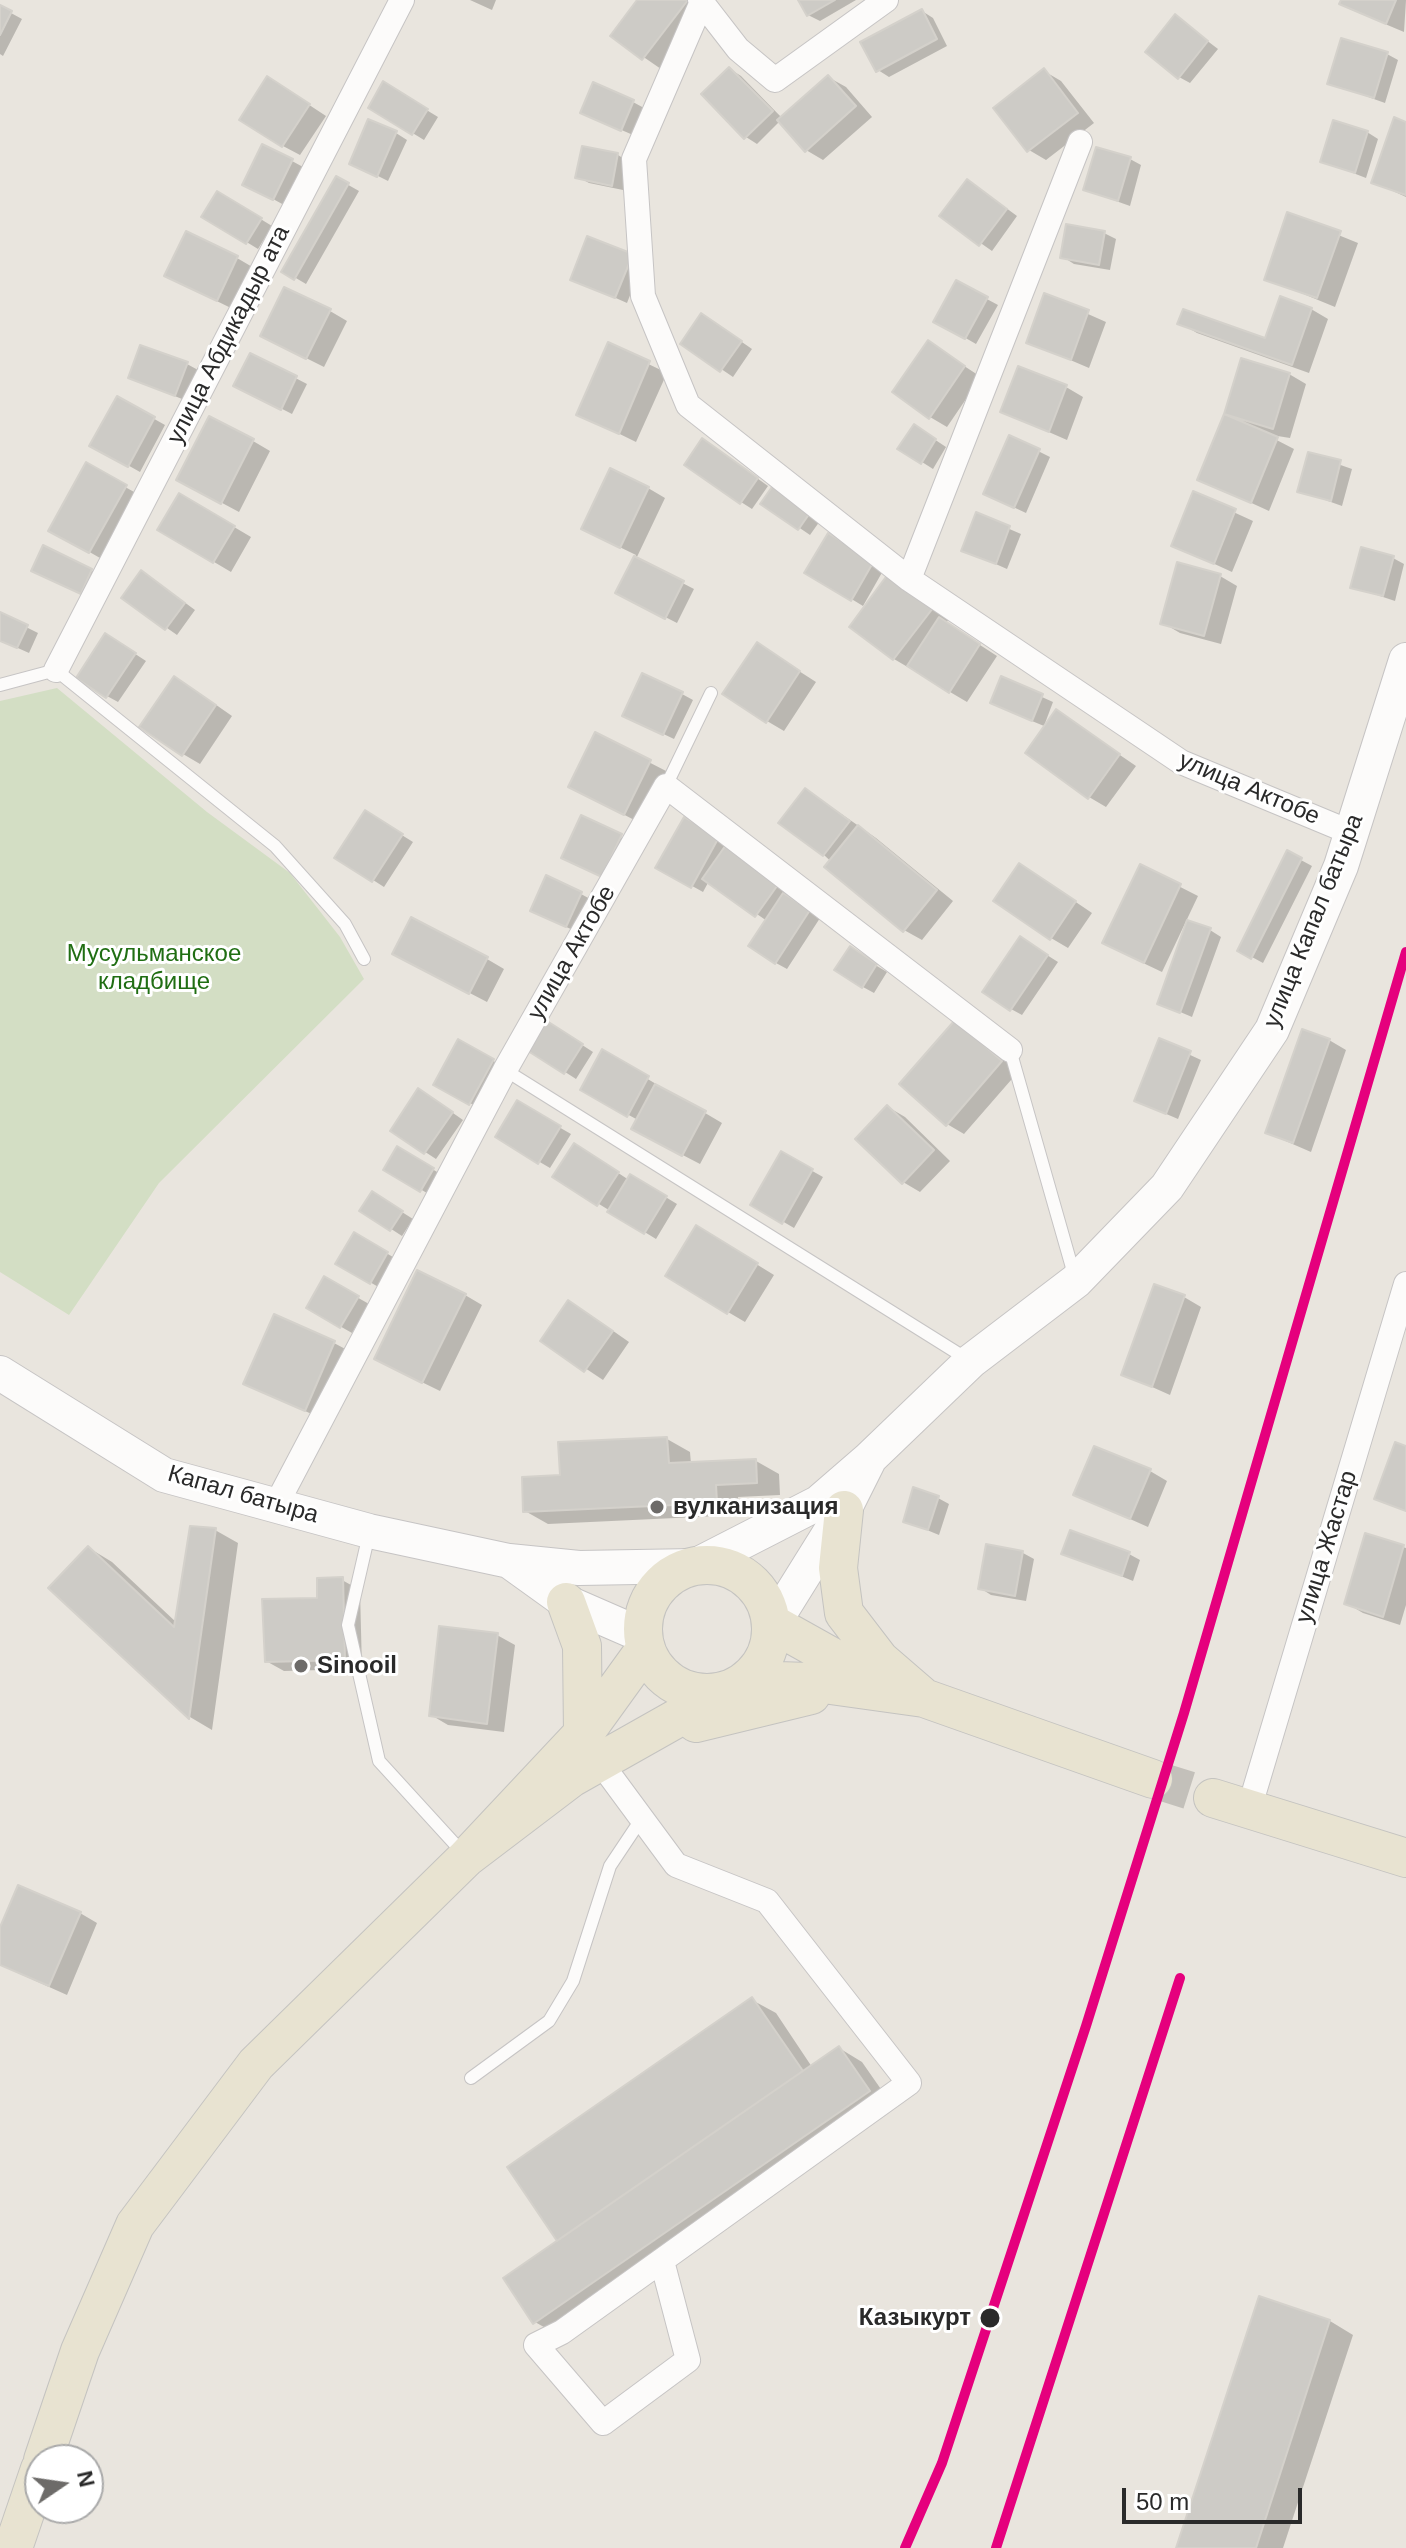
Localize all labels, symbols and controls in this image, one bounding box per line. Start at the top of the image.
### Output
street label: улица Абдикадыр ата [161,221,297,449]
street label: улица Актобе [1174,746,1324,832]
street label: улица Капал батыра [1258,810,1370,1032]
street label: улица Актобе [522,881,622,1025]
park label: Мусульманское кладбище [67,940,241,996]
street label: Капал батыра [164,1460,322,1530]
street label: улица Жастар [1290,1467,1364,1627]
place label: вулканизация [673,1493,839,1521]
marker: вулканизация [648,1498,666,1516]
place label: Sinooil [317,1652,397,1680]
marker: Sinooil [292,1657,310,1675]
place label: Казыкурт [859,2304,971,2332]
marker: Казыкурт [978,2306,1002,2330]
north arrow [24,2444,104,2524]
text: N [72,2468,100,2489]
scale bar [1126,2472,1306,2522]
text: 50 m [1136,2488,1189,2515]

